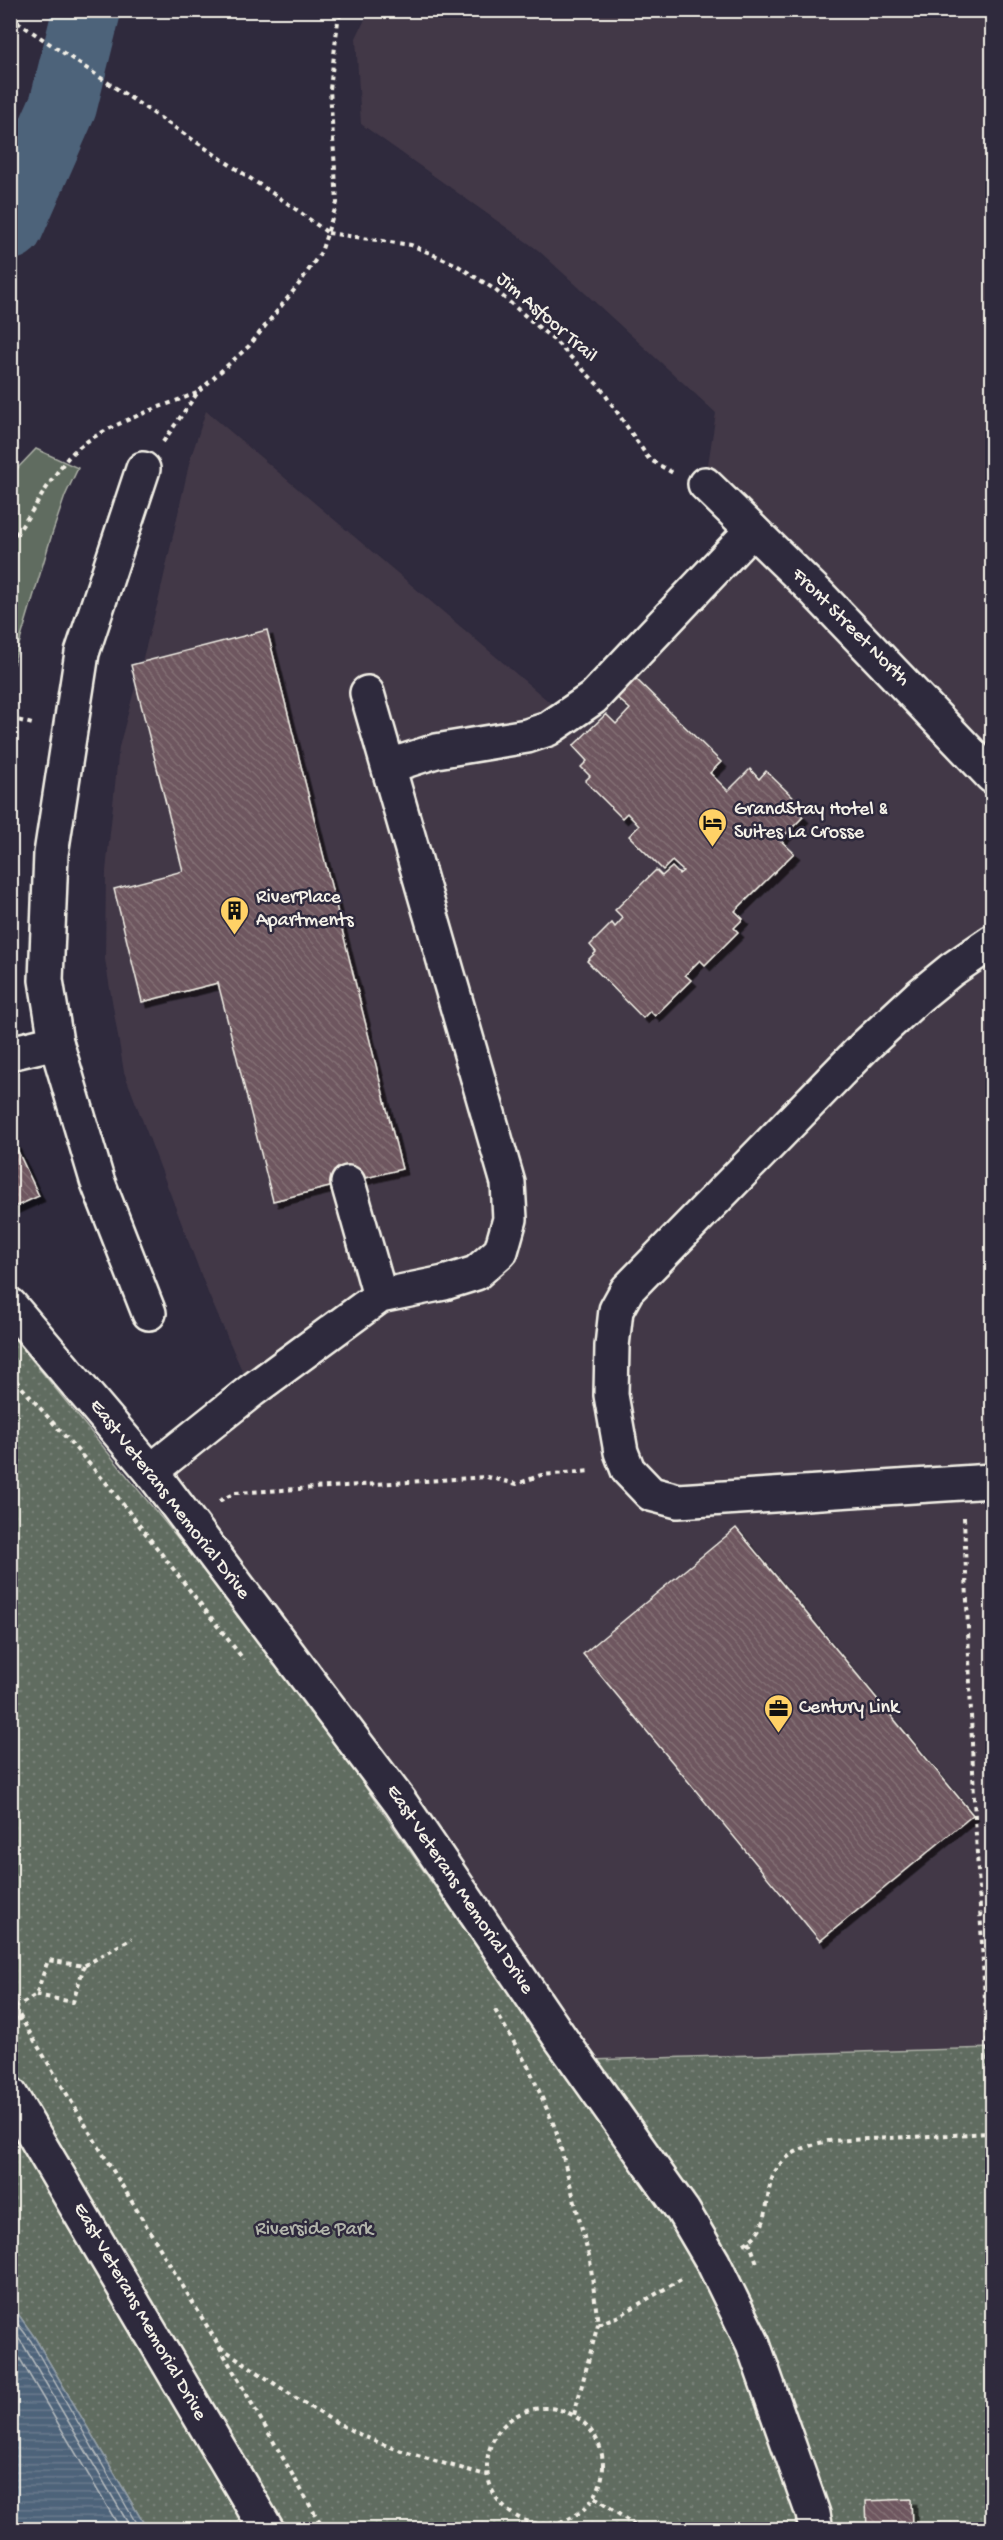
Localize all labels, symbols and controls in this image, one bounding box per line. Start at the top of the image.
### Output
street label: Jim Asfoor Trail [491,268,601,368]
street label: Front Street North [785,563,914,692]
place label: GrandStay Hotel & Suites La Crosse [734,799,889,845]
hotel icon: GrandStay Hotel & Suites La Crosse [697,806,729,848]
place label: RiverPlace Apartments [256,887,354,933]
building icon: RiverPlace Apartments [219,894,251,936]
street label: East Veterans Memorial Drive [84,1395,255,1605]
office icon: Century Link [762,1692,794,1734]
place label: Century Link [799,1697,901,1720]
street label: East Veterans Memorial Drive [380,1781,538,2000]
street label: East Veterans Memorial Drive [67,2199,211,2426]
park label: Riverside Park [255,2219,375,2242]

